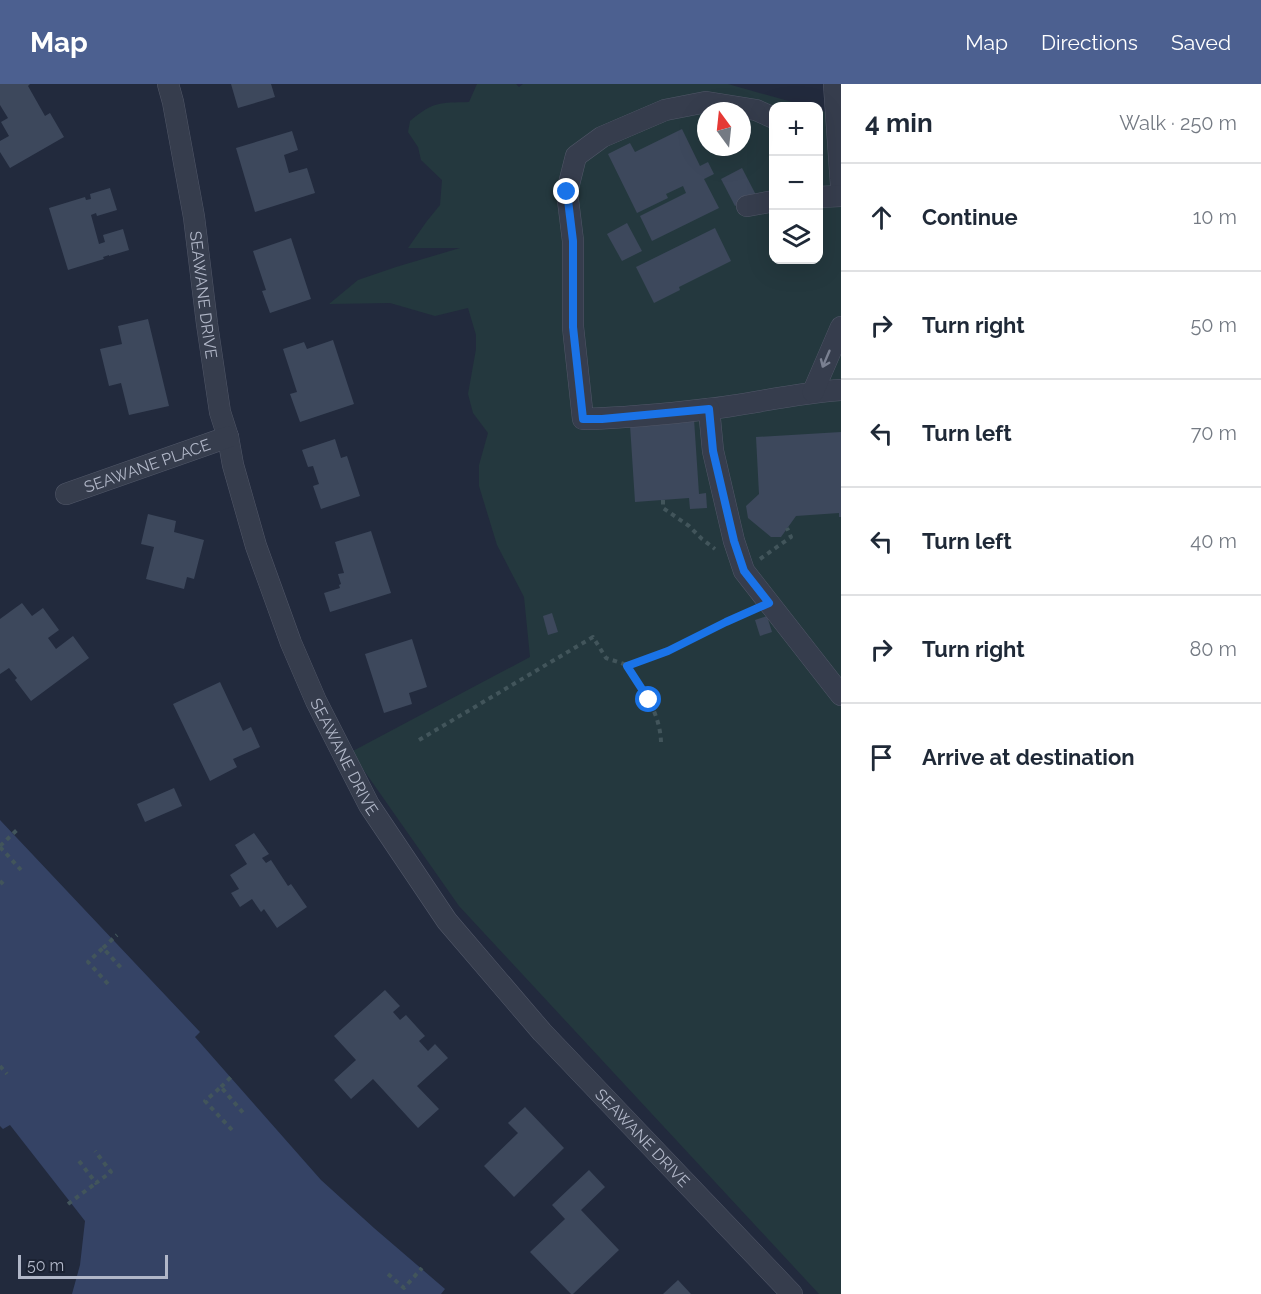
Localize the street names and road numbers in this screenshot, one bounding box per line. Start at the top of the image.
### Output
street label: SEAWANE DRIVE [186,230,221,360]
street label: SEAWANE PLACE [82,435,213,497]
street label: SEAWANE DRIVE [306,695,382,819]
street label: SEAWANE DRIVE [591,1085,694,1191]

